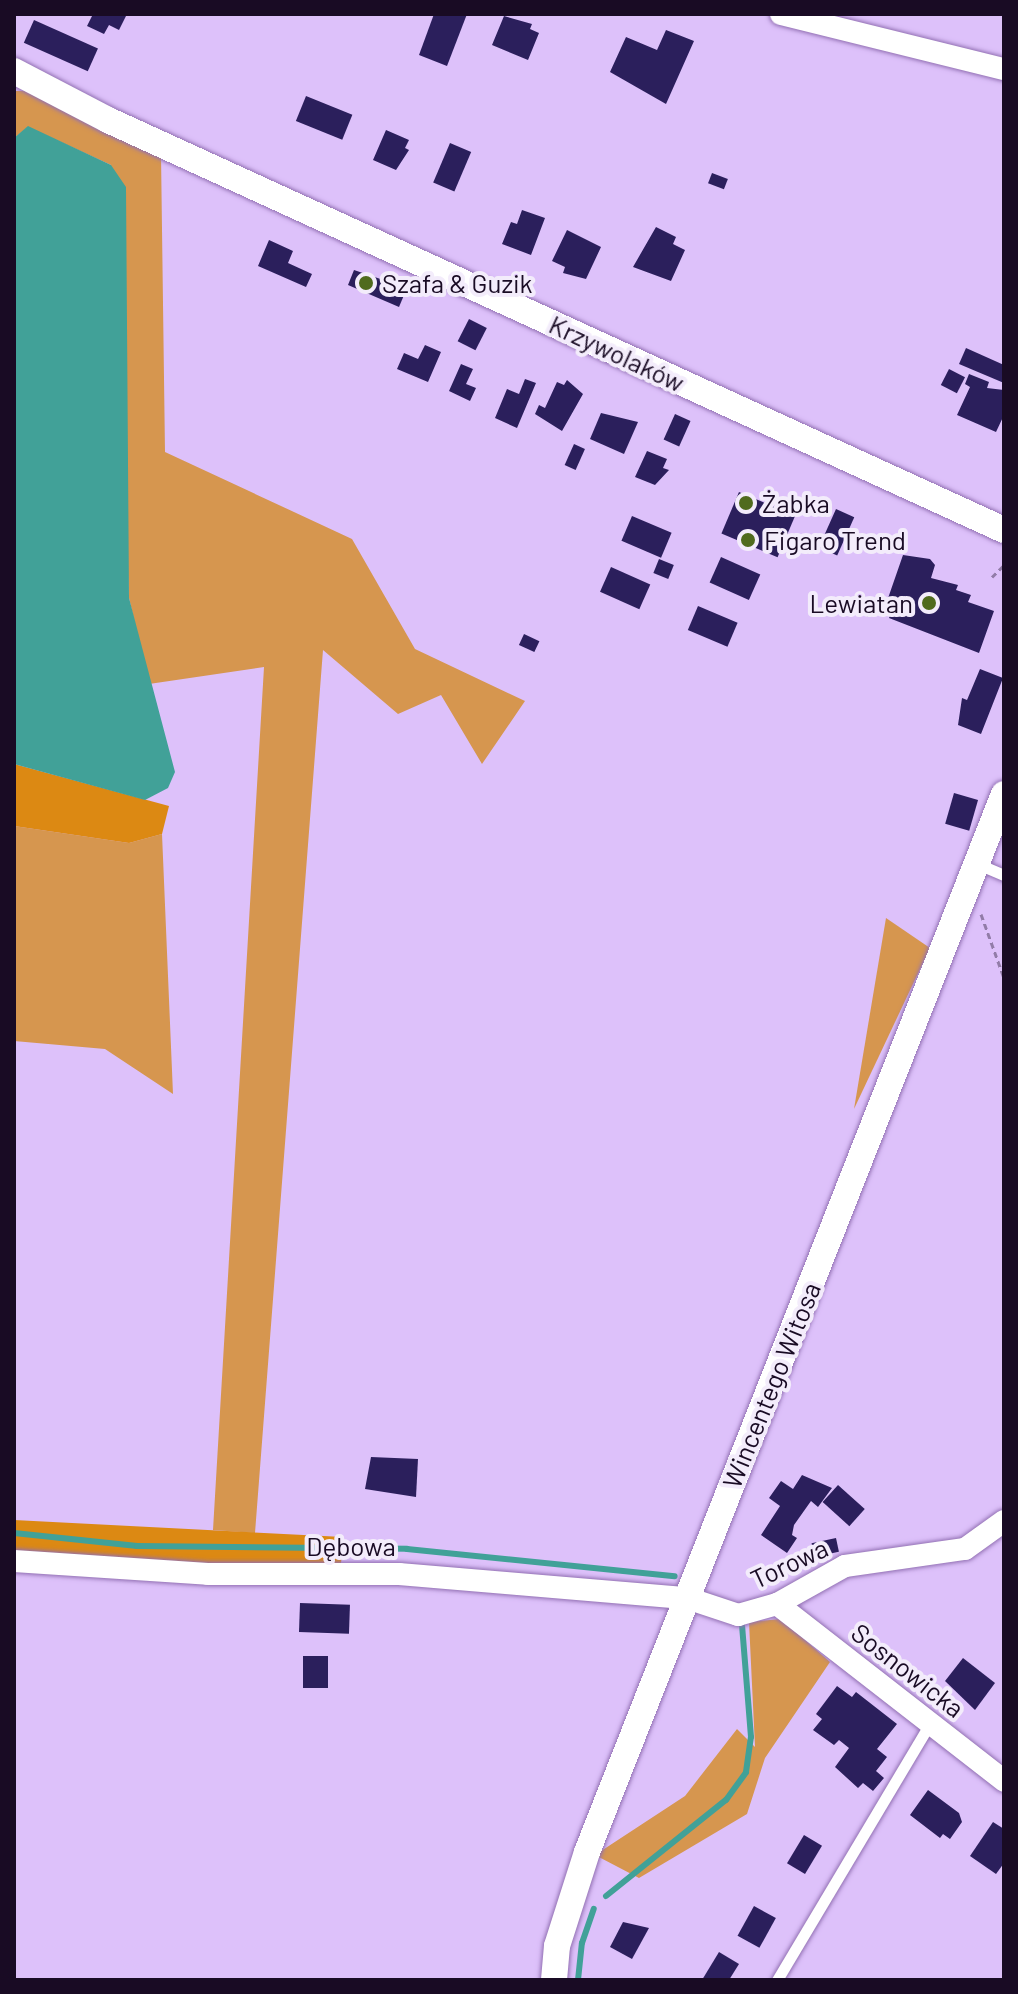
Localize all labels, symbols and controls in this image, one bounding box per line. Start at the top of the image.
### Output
place label: Szafa & Guzik [382,267,533,299]
marker: Szafa & Guzik [357,274,375,292]
street label: Krzywolaków [545,308,689,398]
place label: Żabka [762,487,830,519]
marker: Żabka [737,494,755,512]
place label: Figaro Trend [764,524,906,556]
marker: Figaro Trend [739,531,757,549]
place label: Lewiatan [809,587,913,619]
marker: Lewiatan [920,594,938,612]
street label: Wincentego Witosa [715,1277,827,1493]
street label: Dębowa [306,1530,396,1562]
street label: Torowa [745,1532,833,1594]
street label: Sosnowicka [845,1616,971,1724]

